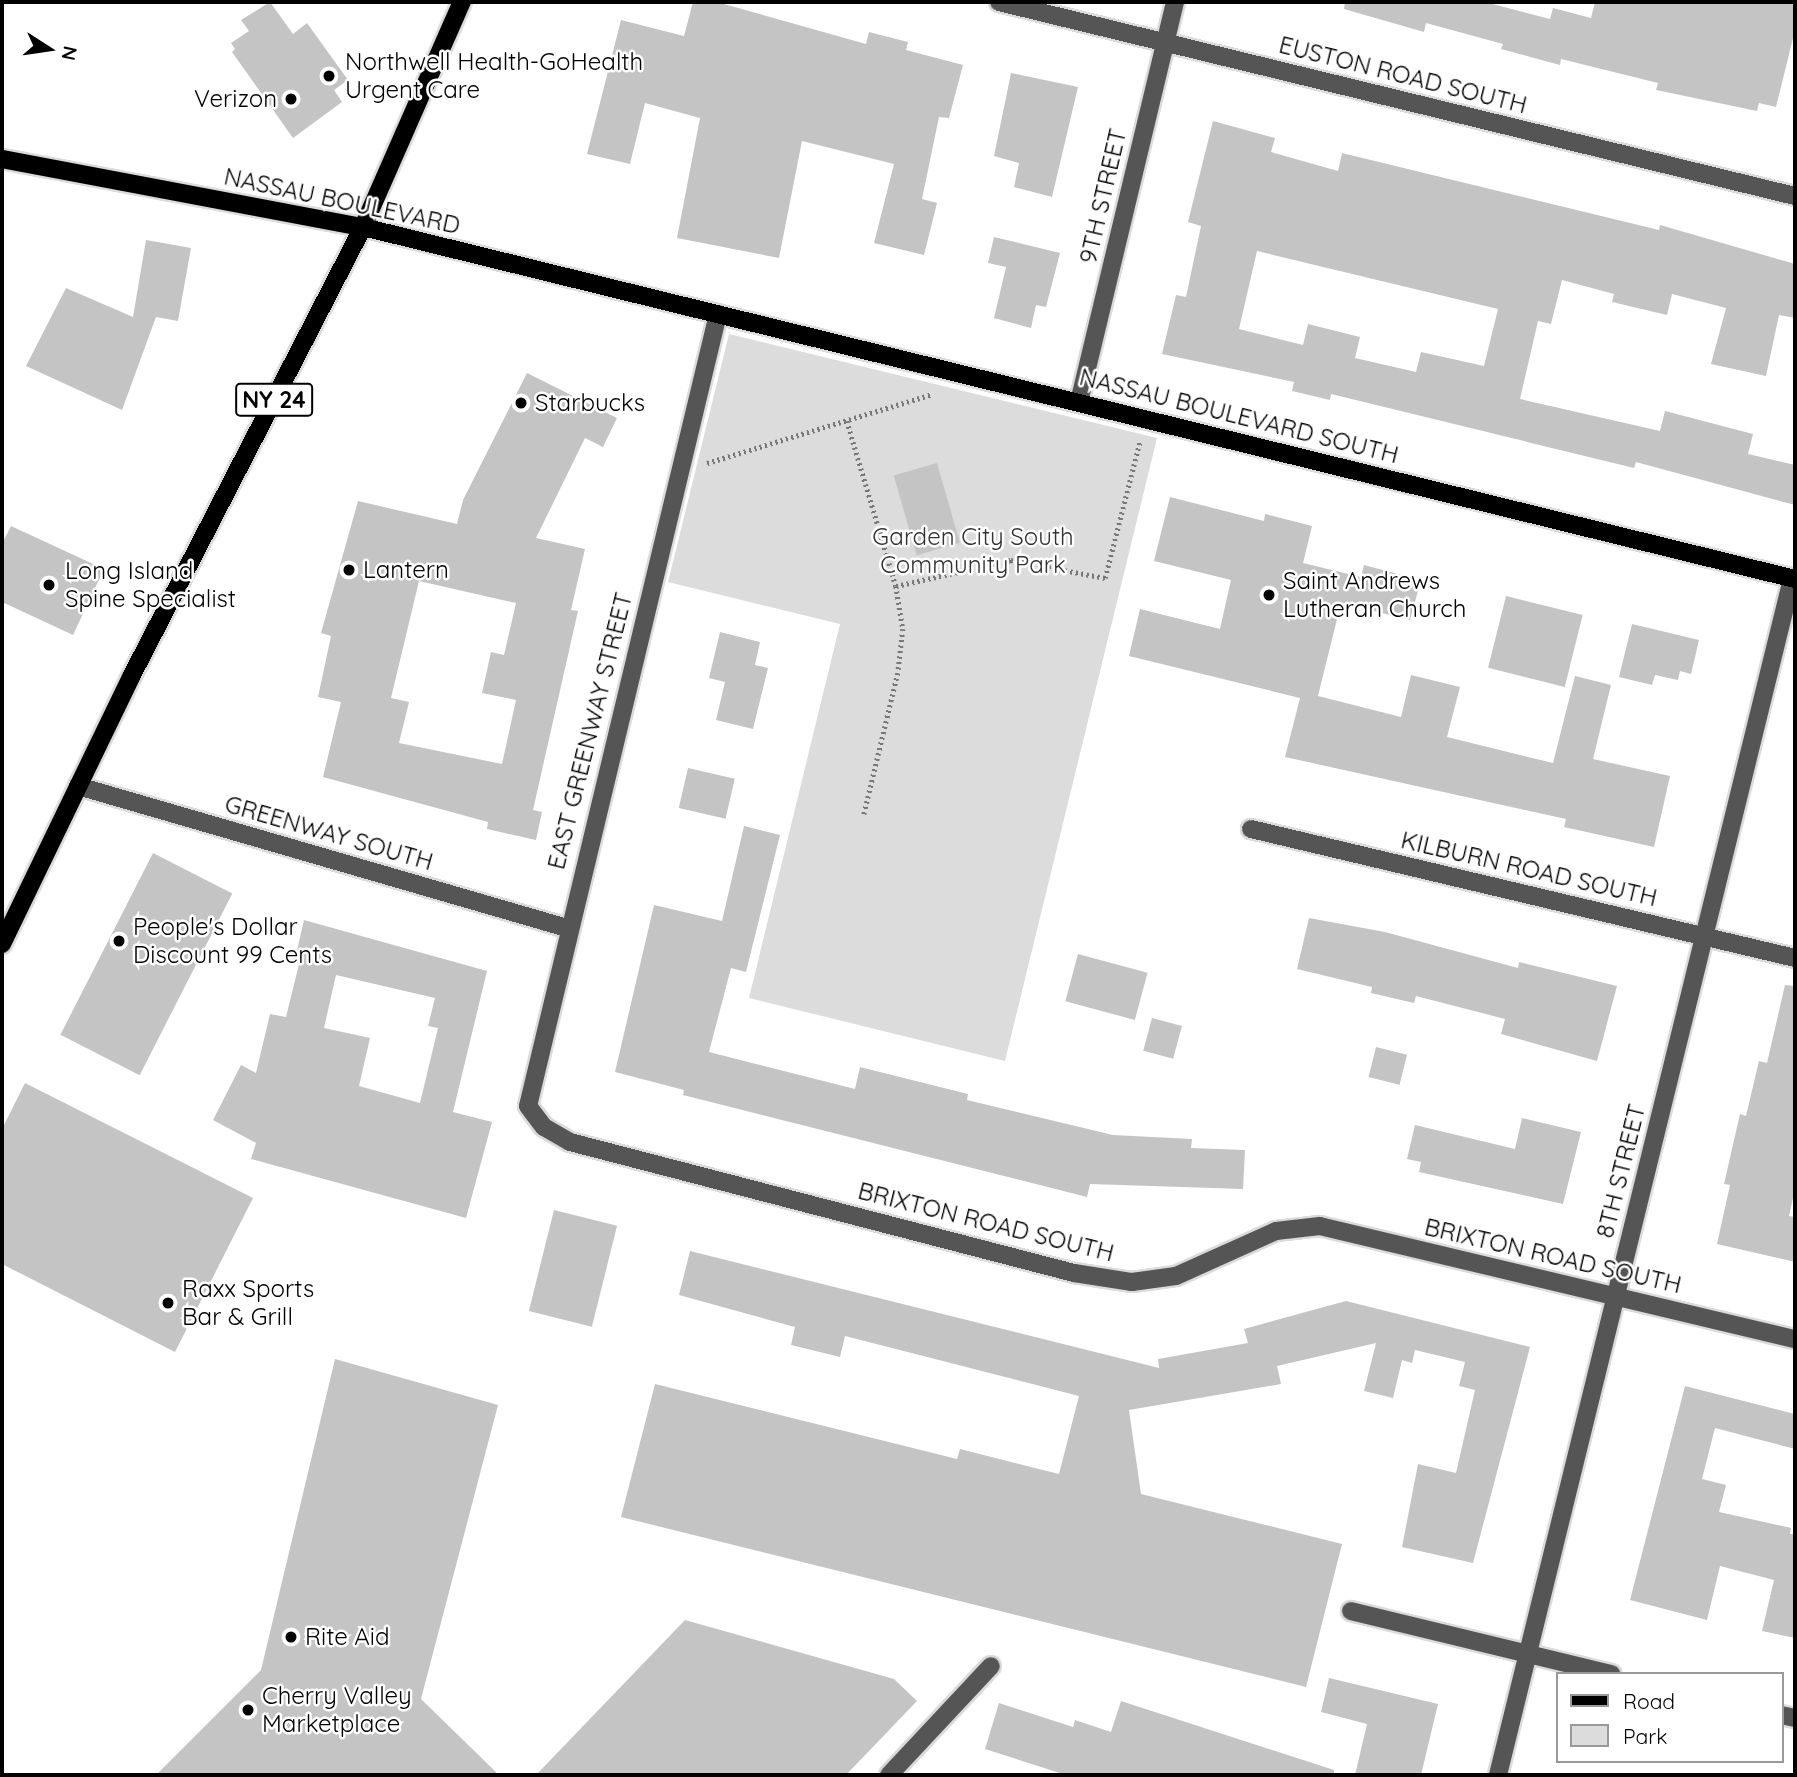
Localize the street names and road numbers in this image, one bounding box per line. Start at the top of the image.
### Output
street label: EUSTON ROAD SOUTH [1276,30,1530,120]
street label: 9TH STREET [1073,126,1133,266]
street label: NASSAU BOULEVARD [221,162,463,240]
street label: NASSAU BOULEVARD SOUTH [1077,362,1401,470]
road number: NY 24 [234,380,314,420]
street label: EAST GREENWAY STREET [542,590,638,872]
street label: GREENWAY SOUTH [222,789,436,877]
street label: KILBURN ROAD SOUTH [1398,825,1660,913]
street label: 8TH STREET [1590,1101,1652,1241]
street label: BRIXTON ROAD SOUTH [855,1176,1117,1268]
street label: BRIXTON ROAD SOUTH [1422,1212,1684,1300]

